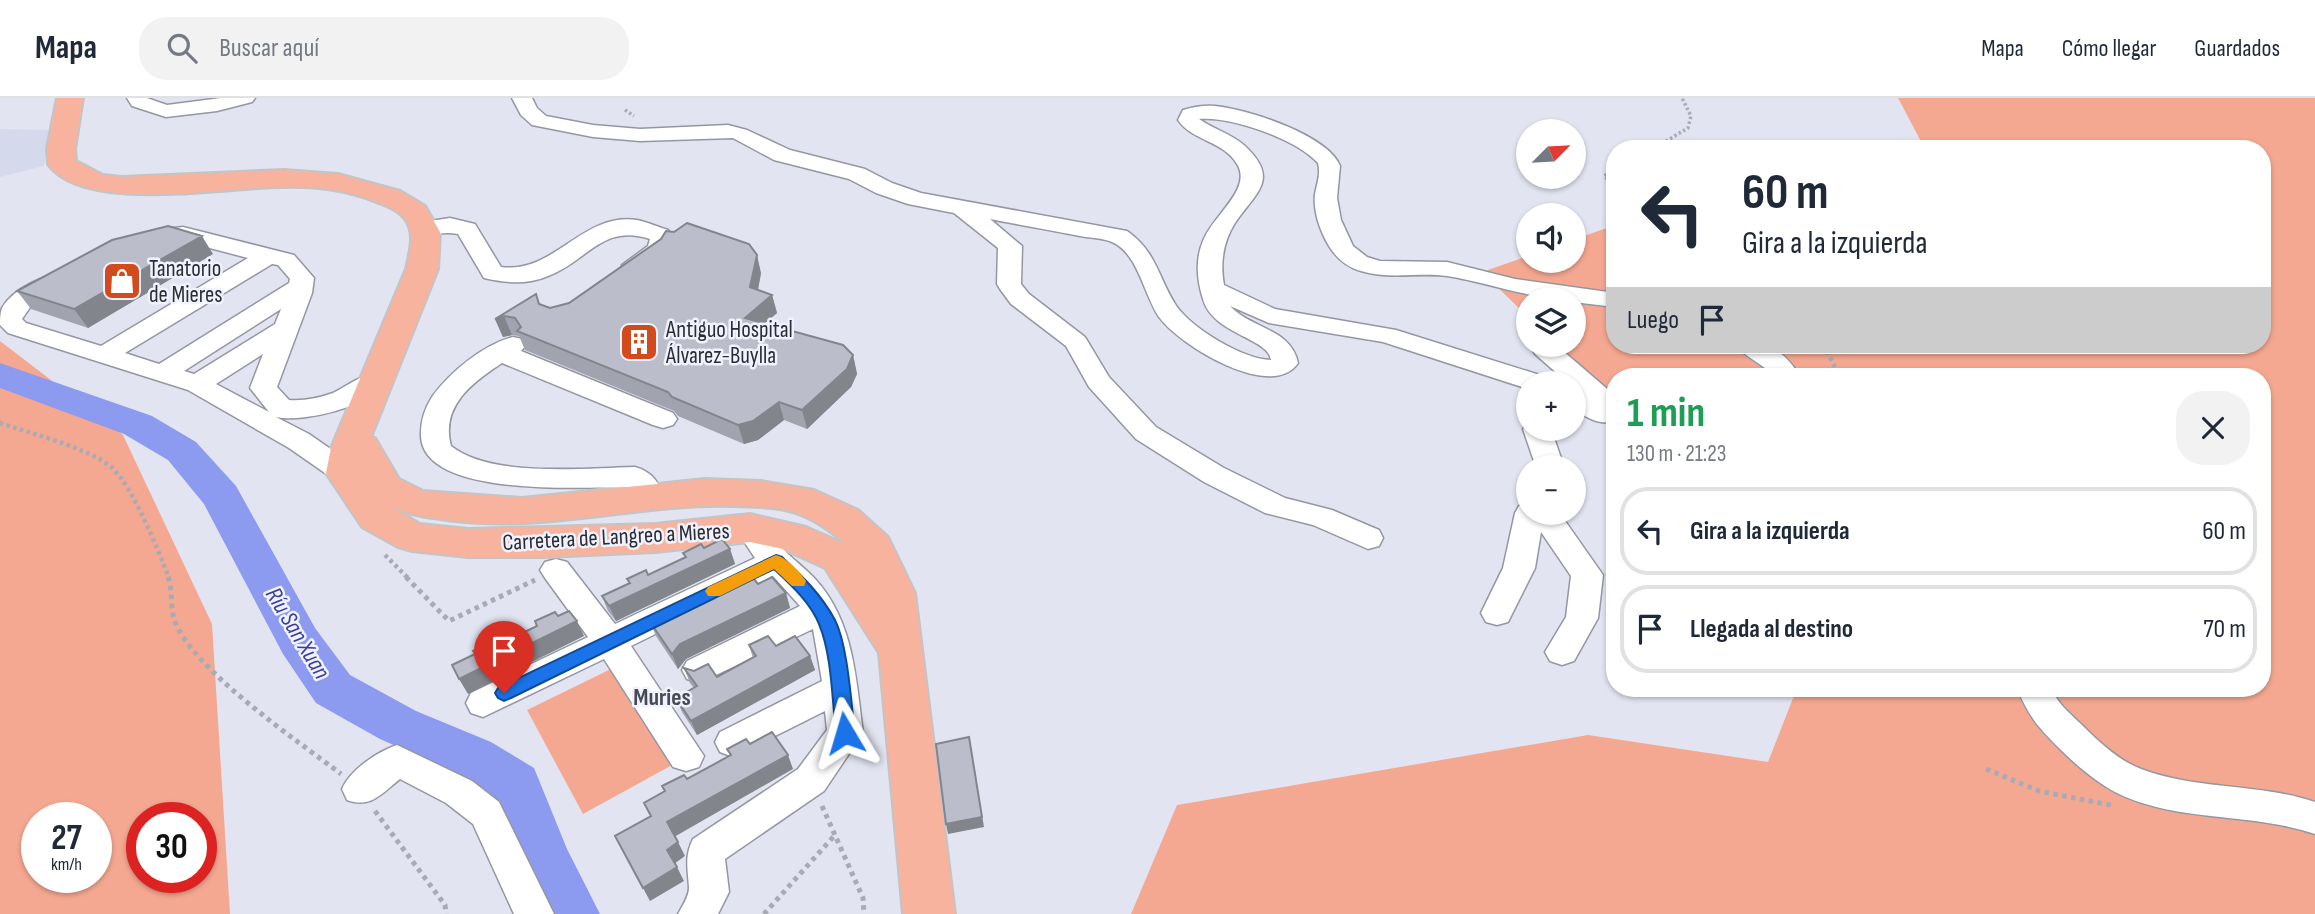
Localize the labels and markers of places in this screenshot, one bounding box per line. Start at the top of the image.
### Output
place label: Tanatorio de Mieres [149,255,222,309]
shop icon: Tanatorio de Mieres [101,260,143,302]
place label: Antiguo Hospital Álvarez-Buylla [665,316,793,370]
building icon: Antiguo Hospital Álvarez-Buylla [618,321,660,363]
pin [474,621,534,693]

